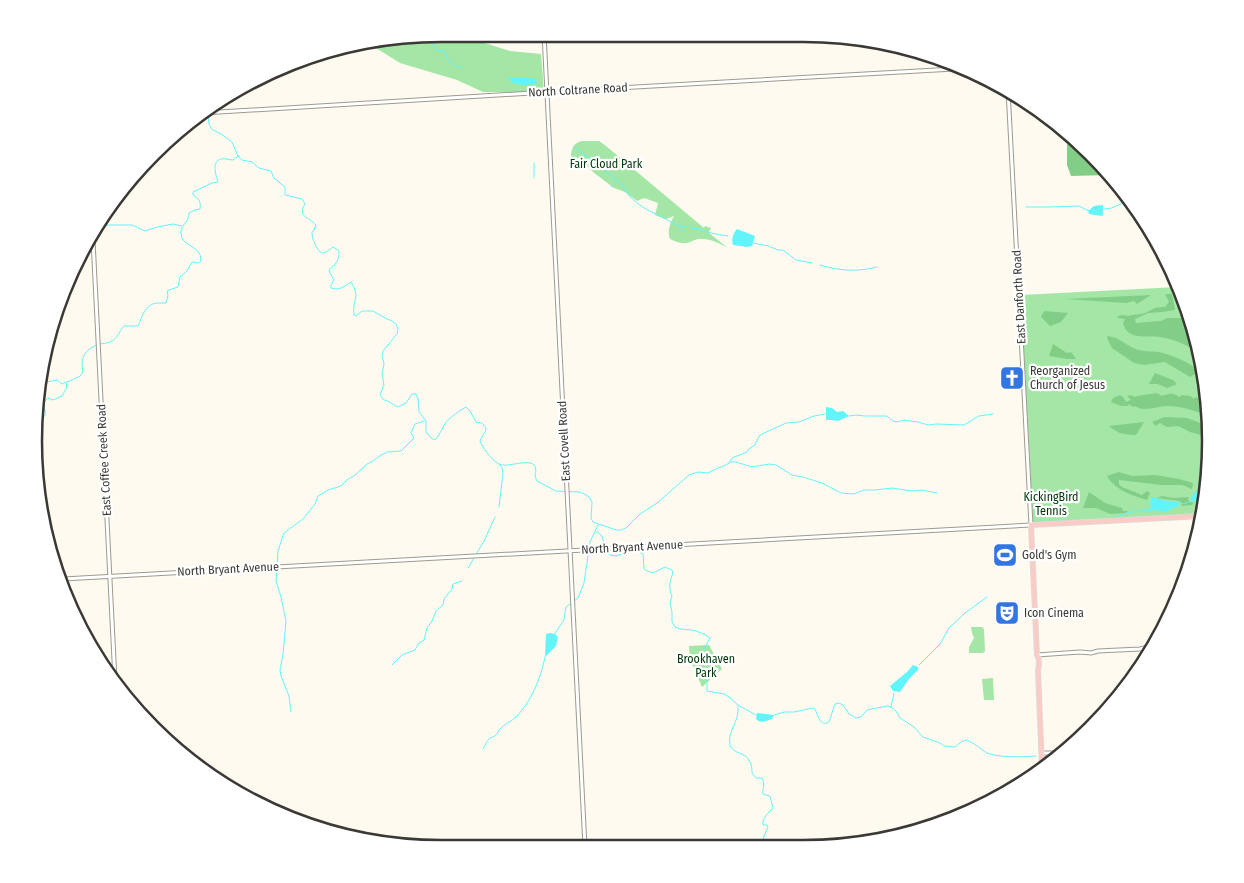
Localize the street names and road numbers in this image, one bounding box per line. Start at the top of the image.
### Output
street label: North Coltrane Road [528,80,628,100]
street label: East Danforth Road [1010,250,1028,344]
street label: East Covell Road [555,400,573,482]
street label: East Coffee Creek Road [94,404,114,516]
street label: North Bryant Avenue [581,537,683,557]
street label: North Bryant Avenue [177,559,279,579]

